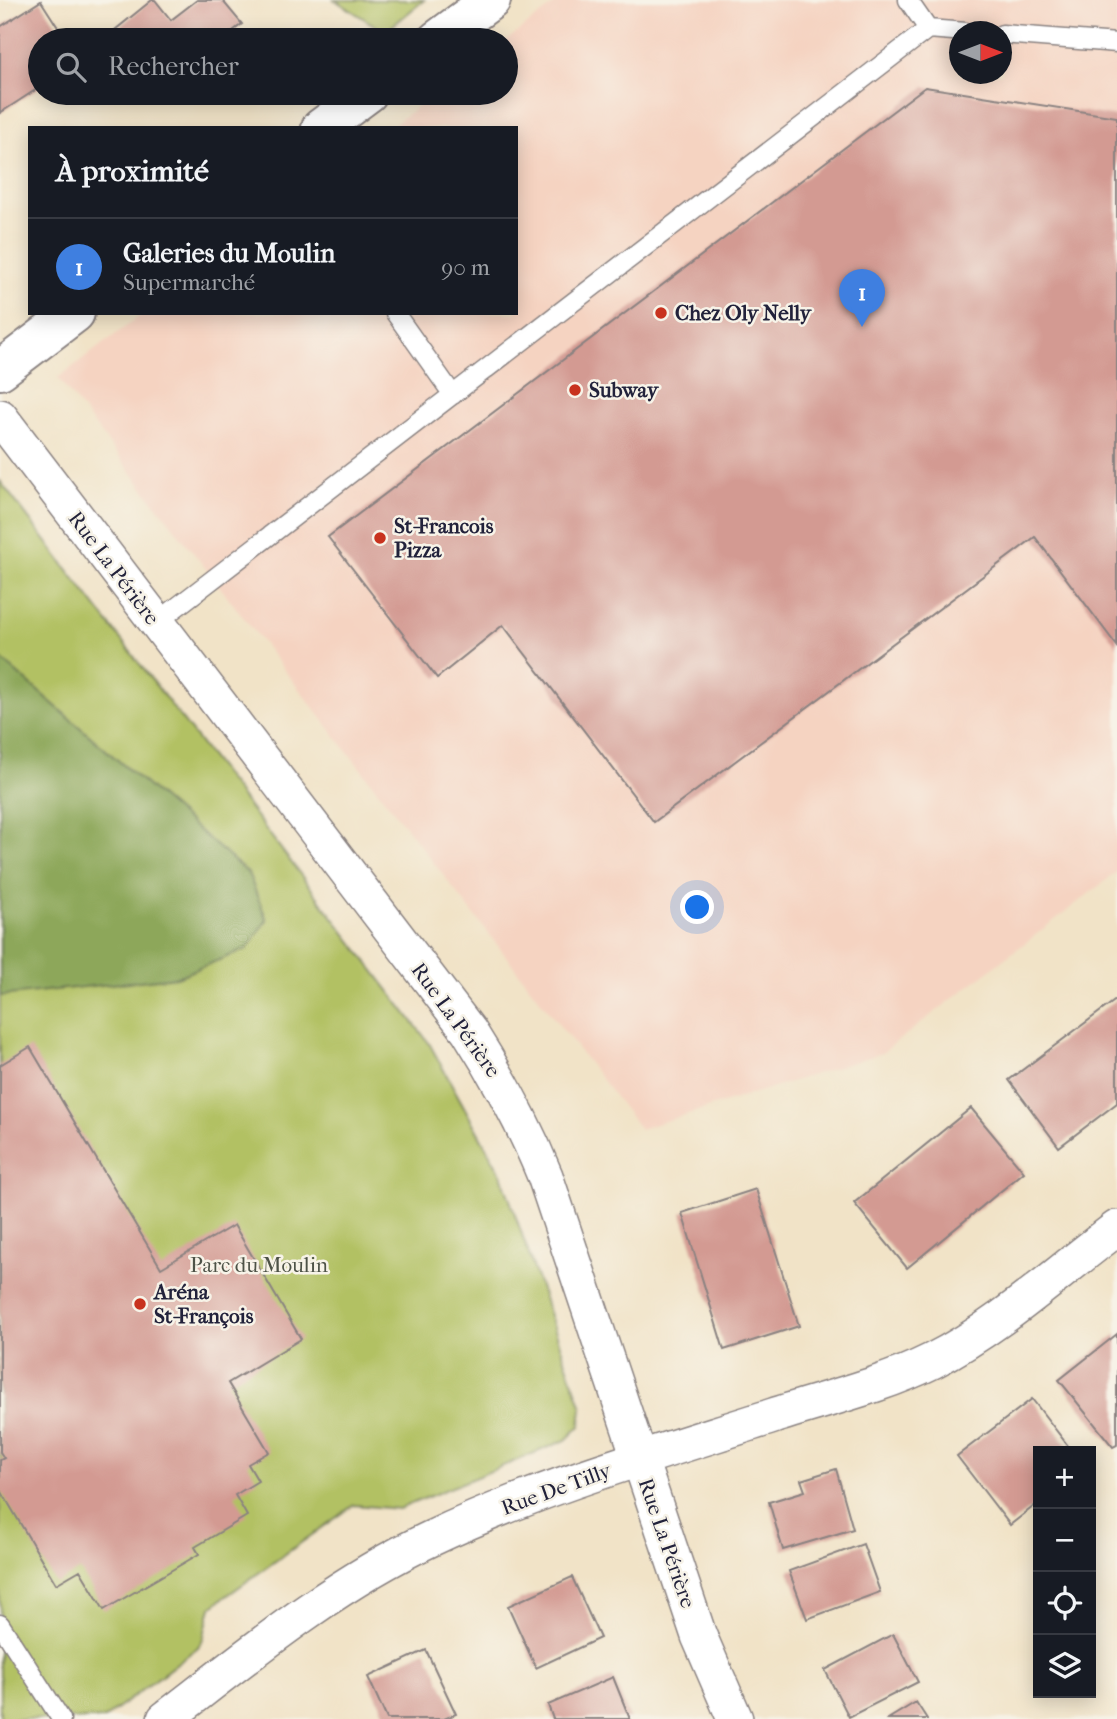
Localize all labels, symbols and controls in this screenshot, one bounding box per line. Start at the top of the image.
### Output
north arrow [949,21,1012,84]
search box [28,28,518,105]
icon: search [52,48,90,86]
text: Rechercher [108,51,239,82]
text: À proximité [56,154,209,189]
text: Galeries du Moulin [123,238,335,269]
text: 1 [75,254,83,281]
text: 90 m [441,254,490,281]
text: Supermarché [123,269,255,296]
pin: 1 [839,269,885,327]
place label: Chez Oly Nelly [675,301,813,325]
marker: Chez Oly Nelly [653,305,669,321]
place label: Subway [589,378,660,402]
marker: Subway [567,382,583,398]
street label: Rue La Périère [64,507,164,629]
place label: St-Francois Pizza [394,514,494,562]
marker: St-Francois Pizza [372,530,388,546]
your location [680,890,714,924]
street label: Rue La Périère [406,958,506,1082]
park label: Parc du Moulin [190,1253,328,1277]
place label: Aréna St-François [152,1280,254,1329]
marker: Aréna St-François [132,1296,148,1312]
map controls [1033,1446,1096,1698]
button: + [1033,1446,1096,1509]
street label: Rue De Tilly [498,1458,615,1520]
street label: Rue La Périère [634,1475,700,1611]
button: − [1033,1509,1096,1572]
button: locate [1033,1572,1096,1635]
button: layers [1033,1635,1096,1698]

